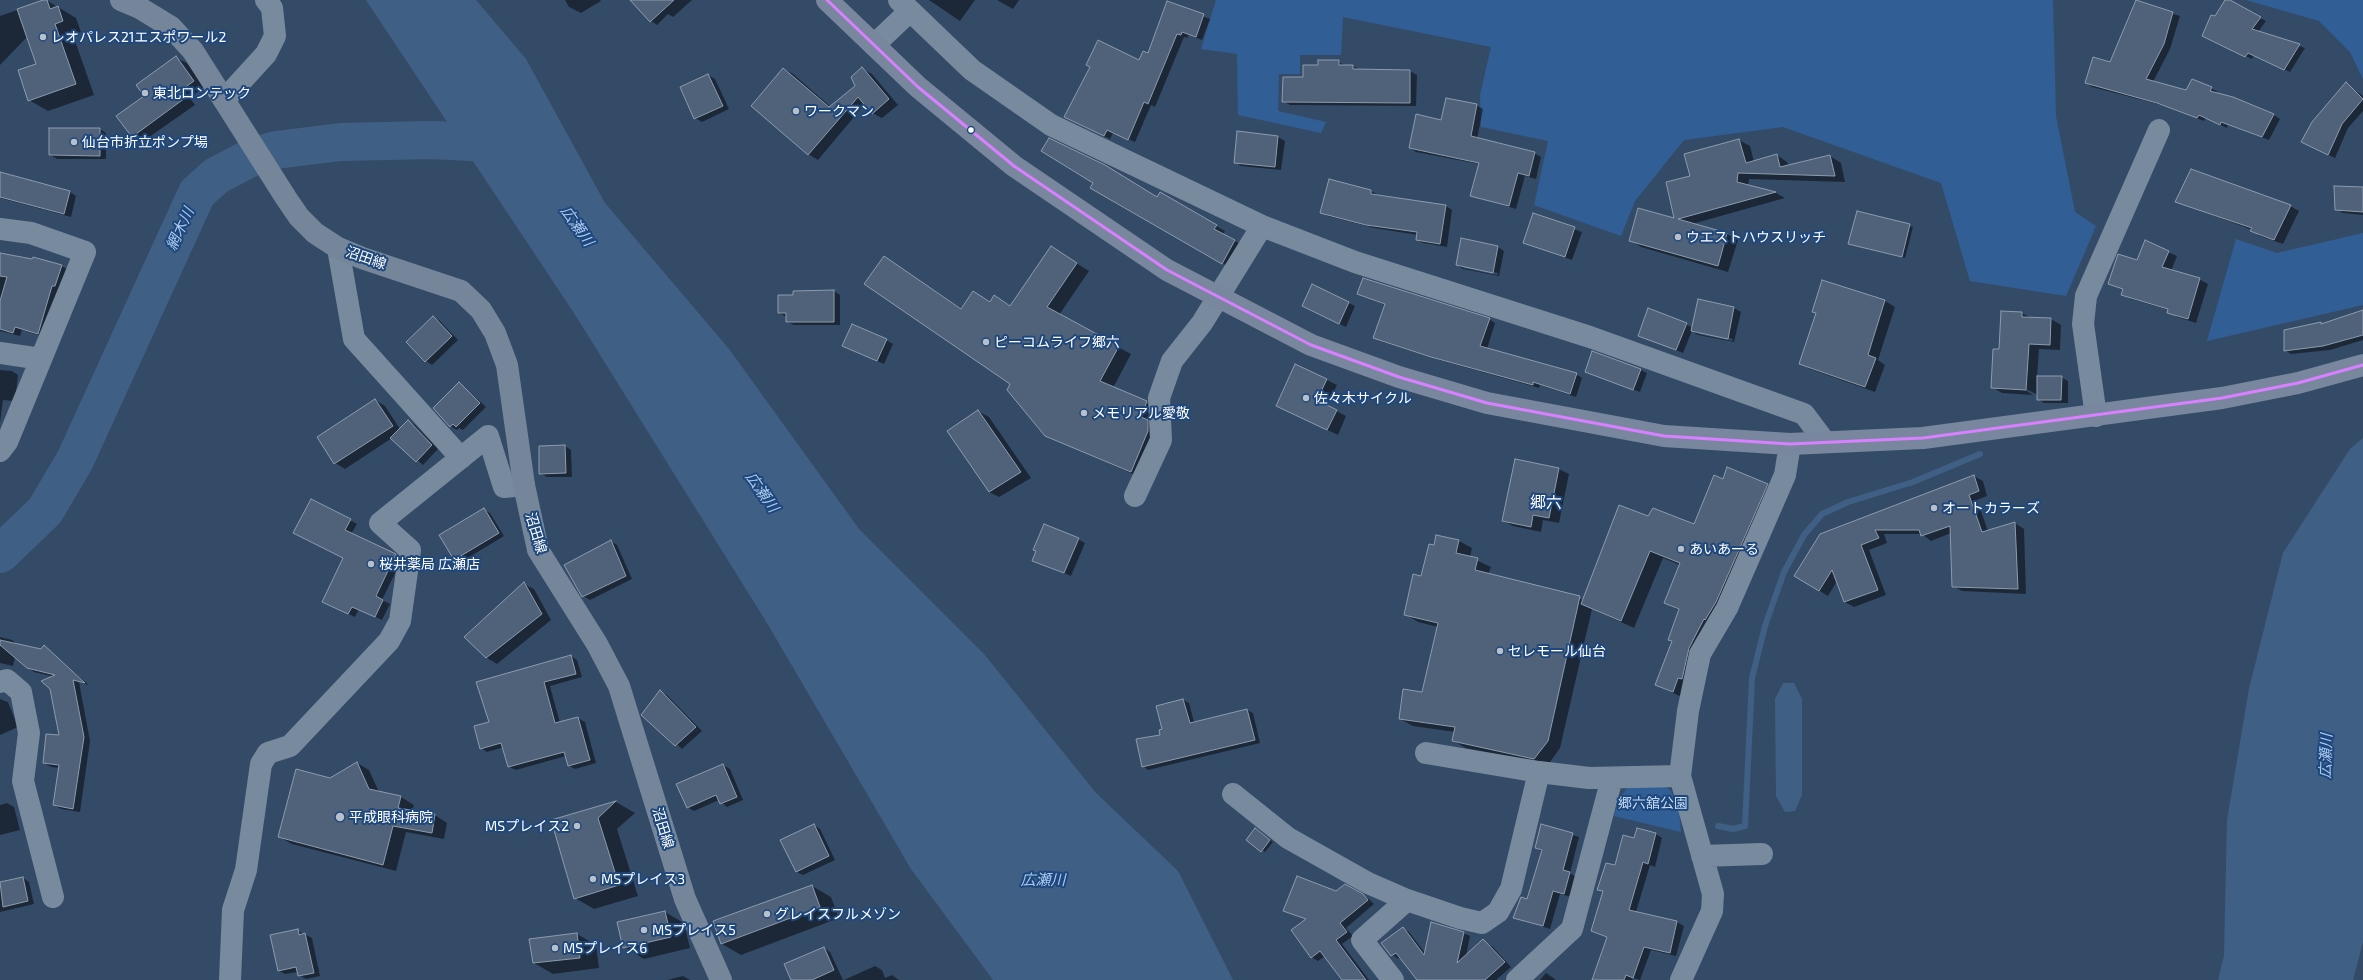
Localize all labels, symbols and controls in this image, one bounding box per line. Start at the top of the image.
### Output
place label: レオパレス21エスポワール2 [51,29,226,45]
marker: レオパレス21エスポワール2 [38,32,48,42]
place label: 東北ロンテック [153,85,251,101]
marker: 東北ロンテック [140,88,150,98]
place label: ワークマン [804,103,874,119]
marker: ワークマン [791,106,801,116]
unlabelled marker [966,125,976,135]
place label: 仙台市折立ポンプ場 [82,134,208,150]
marker: 仙台市折立ポンプ場 [69,137,79,147]
water label: 広瀬川 [557,202,597,250]
water label: 網木川 [162,205,198,253]
place label: ウエストハウスリッチ [1686,229,1826,245]
marker: ウエストハウスリッチ [1673,232,1683,242]
street label: 沼田線 [343,243,389,273]
place label: ピーコムライフ郷六 [994,334,1120,350]
marker: ピーコムライフ郷六 [981,337,991,347]
place label: 佐々木サイクル [1314,390,1412,406]
marker: 佐々木サイクル [1301,393,1311,403]
place label: メモリアル愛敬 [1092,405,1190,421]
marker: メモリアル愛敬 [1079,408,1089,418]
water label: 広瀬川 [742,468,782,516]
district label: 郷六 [1530,493,1562,513]
place label: オートカラーズ [1942,500,2040,516]
marker: オートカラーズ [1929,503,1939,513]
street label: 沼田線 [522,510,550,556]
place label: あいあーる [1689,541,1759,557]
marker: あいあーる [1676,544,1686,554]
place label: 桜井薬局 広瀬店 [379,556,480,572]
marker: 桜井薬局 広瀬店 [366,559,376,569]
place label: セレモール仙台 [1508,643,1606,659]
marker: セレモール仙台 [1495,646,1505,656]
water label: 広瀬川 [2316,733,2336,779]
park label: 郷六舘公園 [1618,795,1688,811]
street label: 沼田線 [649,805,677,851]
place label: 平成眼科病院 [349,809,433,825]
marker: 平成眼科病院 [334,811,346,823]
place label: MSプレイス2 [485,818,569,834]
marker: MSプレイス2 [572,821,582,831]
place label: MSプレイス3 [601,871,685,887]
water label: 広瀬川 [1021,871,1065,889]
marker: MSプレイス3 [588,874,598,884]
place label: グレイスフルメゾン [775,906,901,922]
marker: グレイスフルメゾン [762,909,772,919]
place label: MSプレイス5 [652,922,736,938]
marker: MSプレイス5 [639,925,649,935]
place label: MSプレイス6 [563,940,647,956]
marker: MSプレイス6 [550,943,560,953]

